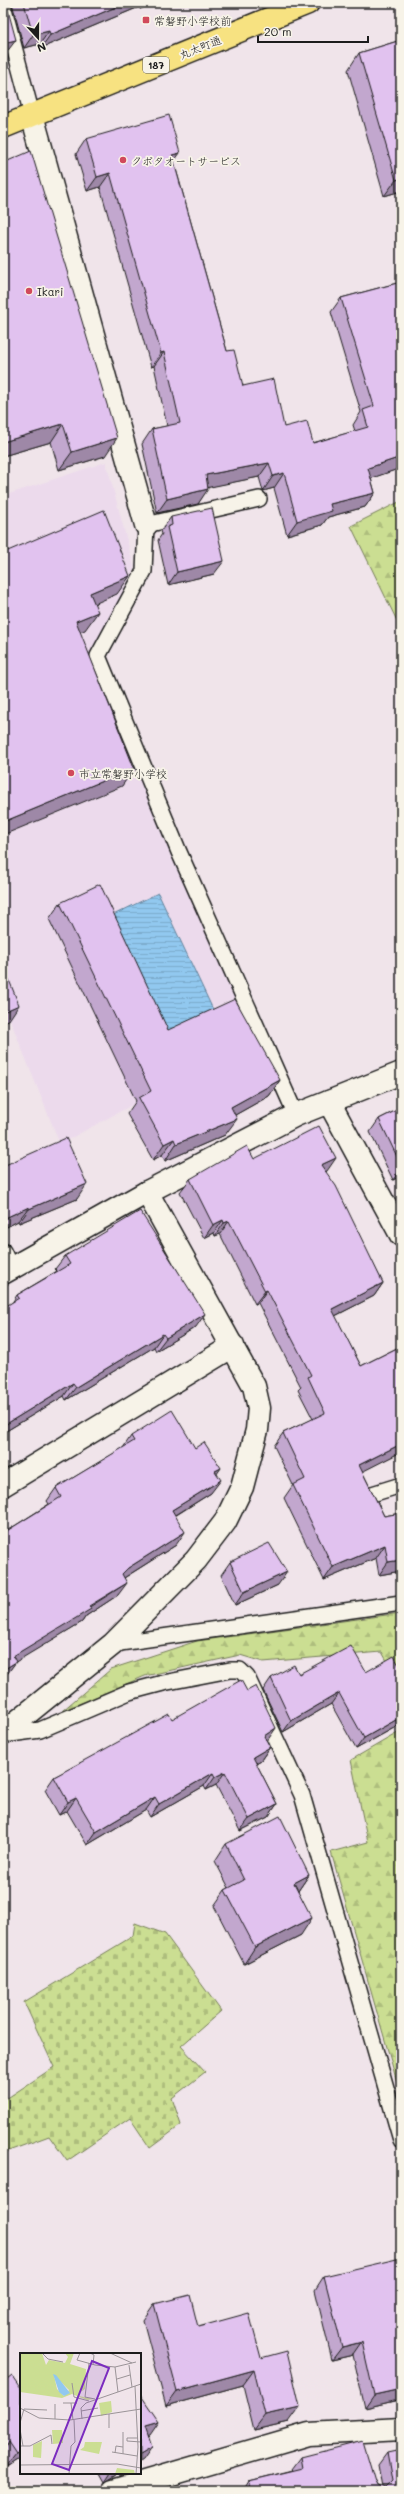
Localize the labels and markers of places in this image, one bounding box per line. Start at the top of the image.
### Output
place label: 常磐野小学校前 [154,13,231,28]
marker: 常磐野小学校前 [141,15,151,25]
place label: クボタオートサービス [131,153,241,168]
marker: クボタオートサービス [118,155,128,165]
place label: Ikari [37,284,63,299]
marker: Ikari [24,286,34,296]
place label: 市立常磐野小学校 [79,766,167,781]
marker: 市立常磐野小学校 [66,768,76,778]

